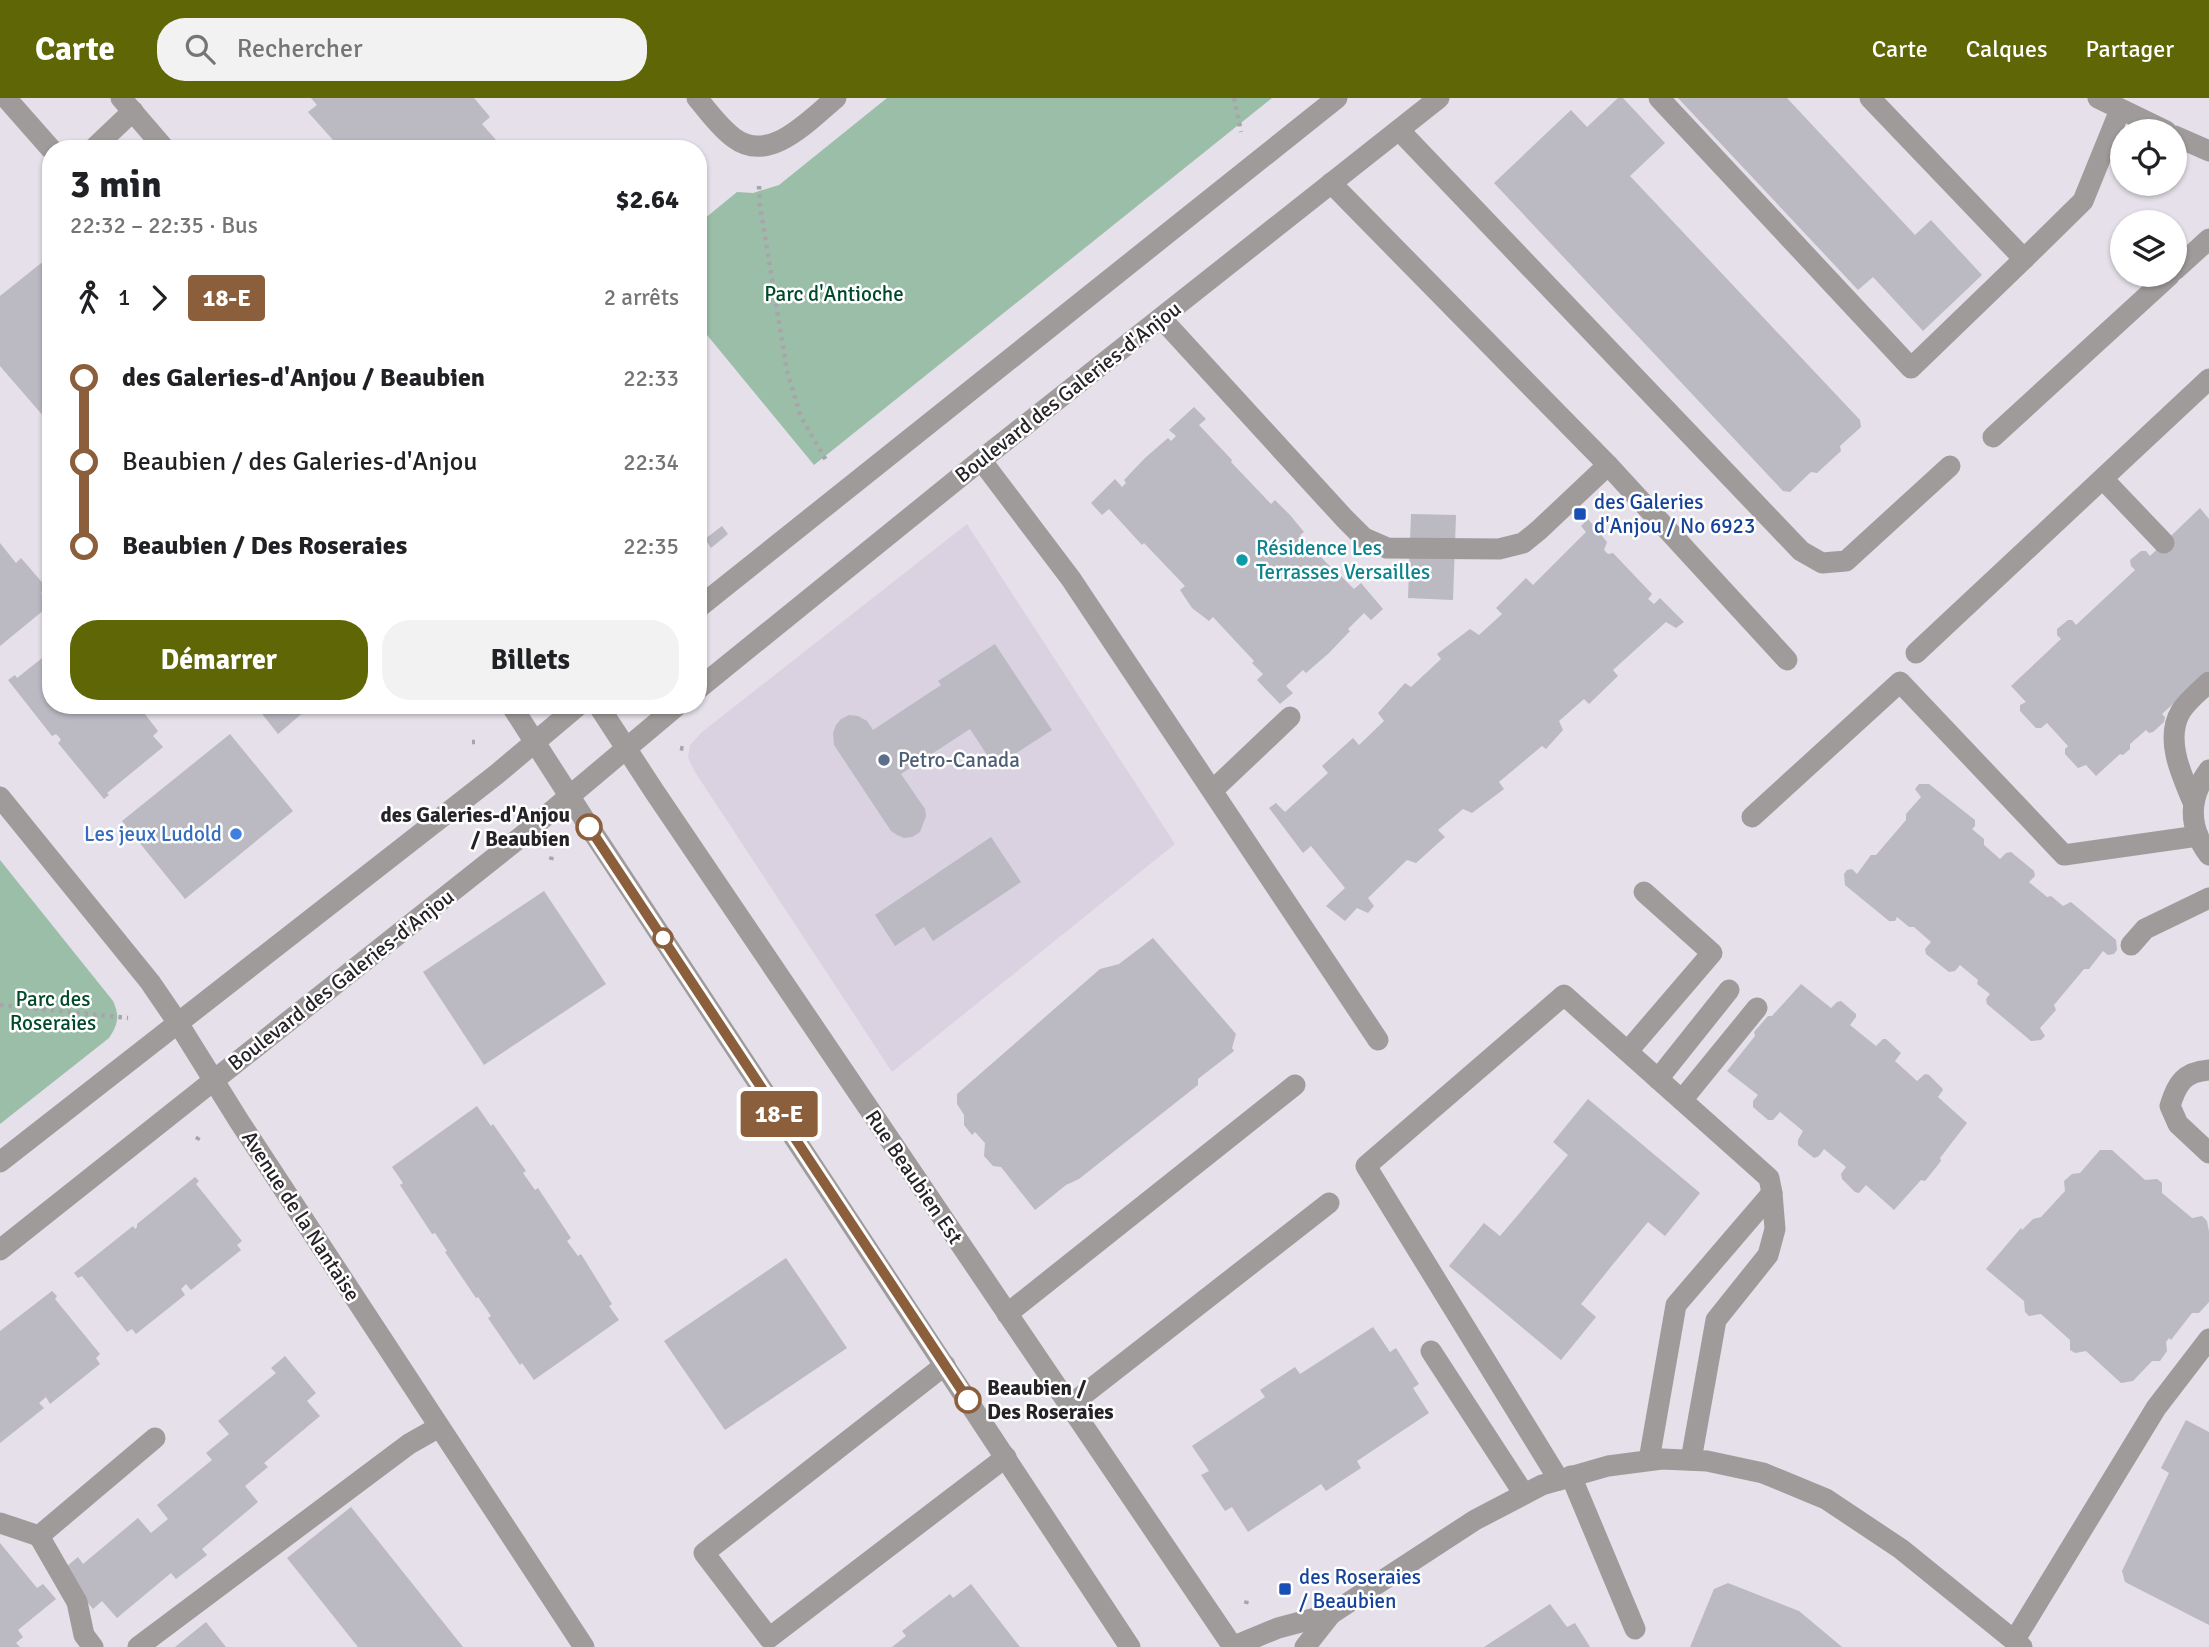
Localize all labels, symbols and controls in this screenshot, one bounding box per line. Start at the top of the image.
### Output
search box [157,18,647,81]
text: Carte [35,29,115,70]
icon: search [181,30,219,68]
text: Rechercher [237,33,363,65]
text: Carte [1872,34,1928,64]
text: Calques [1966,34,2047,64]
text: Partager [2085,34,2174,64]
map controls [2110,119,2187,287]
button: locate [2110,119,2187,196]
text: 3 min [70,161,162,208]
text: $2.64 [615,184,679,216]
button: layers [2110,210,2187,287]
text: 22:32 – 22:35 · Bus [70,211,258,240]
icon: walk [70,279,108,317]
icon: forward [140,279,178,317]
park label: Parc d'Antioche [764,281,904,307]
text: 1 [118,283,130,312]
text: 18-E [202,283,251,313]
text: 2 arrêts [604,283,679,312]
street label: Boulevard des Galeries-d'Anjou [950,296,1186,488]
text: des Galeries-d'Anjou / Beaubien [122,362,485,394]
text: 22:33 [623,364,679,393]
text: Beaubien / des Galeries-d'Anjou [122,446,477,478]
text: 22:34 [623,448,679,477]
place label: des Galeries d'Anjou / No 6923 [1594,489,1755,539]
marker: des Galeries d'Anjou / No 6923 [1572,506,1588,522]
text: Beaubien / Des Roseraies [122,530,407,562]
text: 22:35 [623,532,679,561]
place label: Résidence Les Terrasses Versailles [1256,535,1430,585]
marker: Résidence Les Terrasses Versailles [1234,552,1250,568]
button: Démarrer [70,620,368,700]
button: Billets [382,620,679,700]
place label: Petro-Canada [898,747,1020,773]
marker: Petro-Canada [876,752,892,768]
place label: des Galeries-d'Anjou / Beaubien [380,802,570,852]
marker: des Galeries-d'Anjou / Beaubien [576,814,602,840]
place label: Les jeux Ludold [84,821,222,847]
marker: Les jeux Ludold [228,826,244,842]
street label: Boulevard des Galeries-d'Anjou [223,884,459,1076]
unlabelled marker [653,928,673,948]
park label: Parc des Roseraies [10,986,96,1036]
line badge: 18-E [730,1091,828,1137]
text: 18-E [755,1099,803,1129]
street label: Rue Beaubien Est [860,1105,968,1249]
street label: Avenue de la Nantaise [236,1126,366,1306]
place label: Beaubien / Des Roseraies [987,1375,1114,1425]
marker: Beaubien / Des Roseraies [955,1387,981,1413]
place label: des Roseraies / Beaubien [1299,1564,1421,1614]
marker: des Roseraies / Beaubien [1277,1581,1293,1597]

